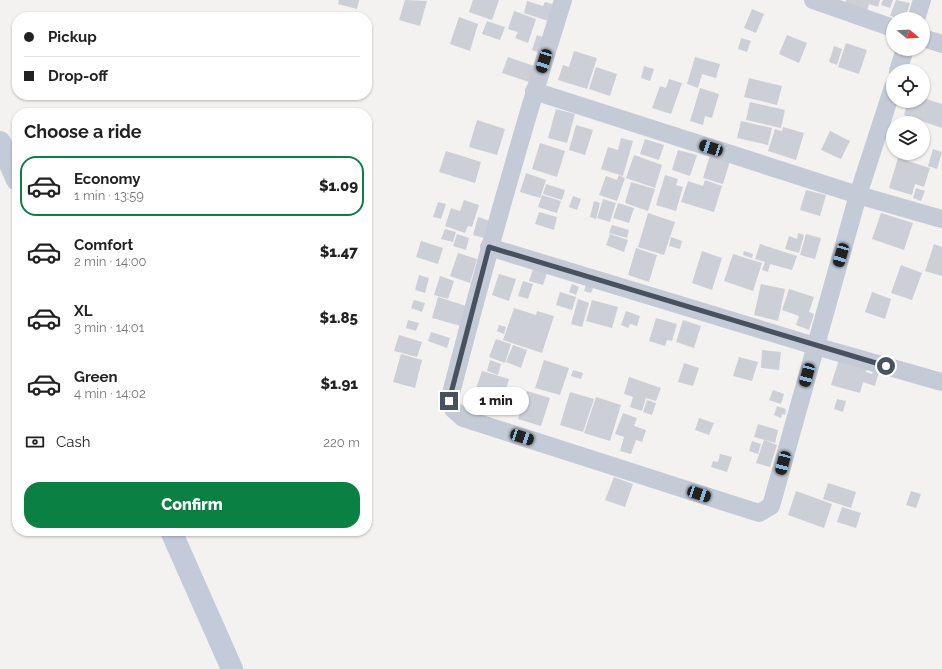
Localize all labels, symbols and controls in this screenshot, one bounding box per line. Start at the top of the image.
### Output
north arrow [886,12,930,56]
map controls [886,12,930,160]
text: Pickup [48,28,97,46]
car [535,48,553,74]
button: locate [886,64,930,108]
text: Drop-off [48,67,108,85]
button: layers [886,116,930,160]
text: Choose a ride [24,121,142,142]
car [698,139,724,157]
icon: car [26,168,62,204]
text: Economy [74,170,141,188]
text: $1.09 [319,177,358,195]
text: 1 min · 13:59 [74,188,144,203]
icon: car [26,234,62,270]
text: Comfort [74,236,133,254]
car [832,242,850,268]
text: $1.47 [320,243,358,261]
text: 2 min · 14:00 [74,254,147,269]
icon: car [26,300,62,336]
text: XL [74,302,92,320]
text: $1.85 [320,309,358,327]
text: 3 min · 14:01 [74,320,144,335]
route start [877,357,895,375]
car [798,362,816,388]
icon: car [26,366,62,402]
text: Green [74,368,118,386]
text: $1.91 [320,375,358,393]
text: 4 min · 14:02 [74,386,146,401]
callout: 1 min [463,387,529,415]
route end [440,392,458,410]
text: 1 min [479,393,513,408]
car [509,428,535,446]
icon: cash [24,431,46,453]
text: Cash [56,433,90,451]
text: 220 m [323,435,360,450]
car [774,450,792,476]
button: Confirm [24,482,360,528]
car [686,485,712,503]

